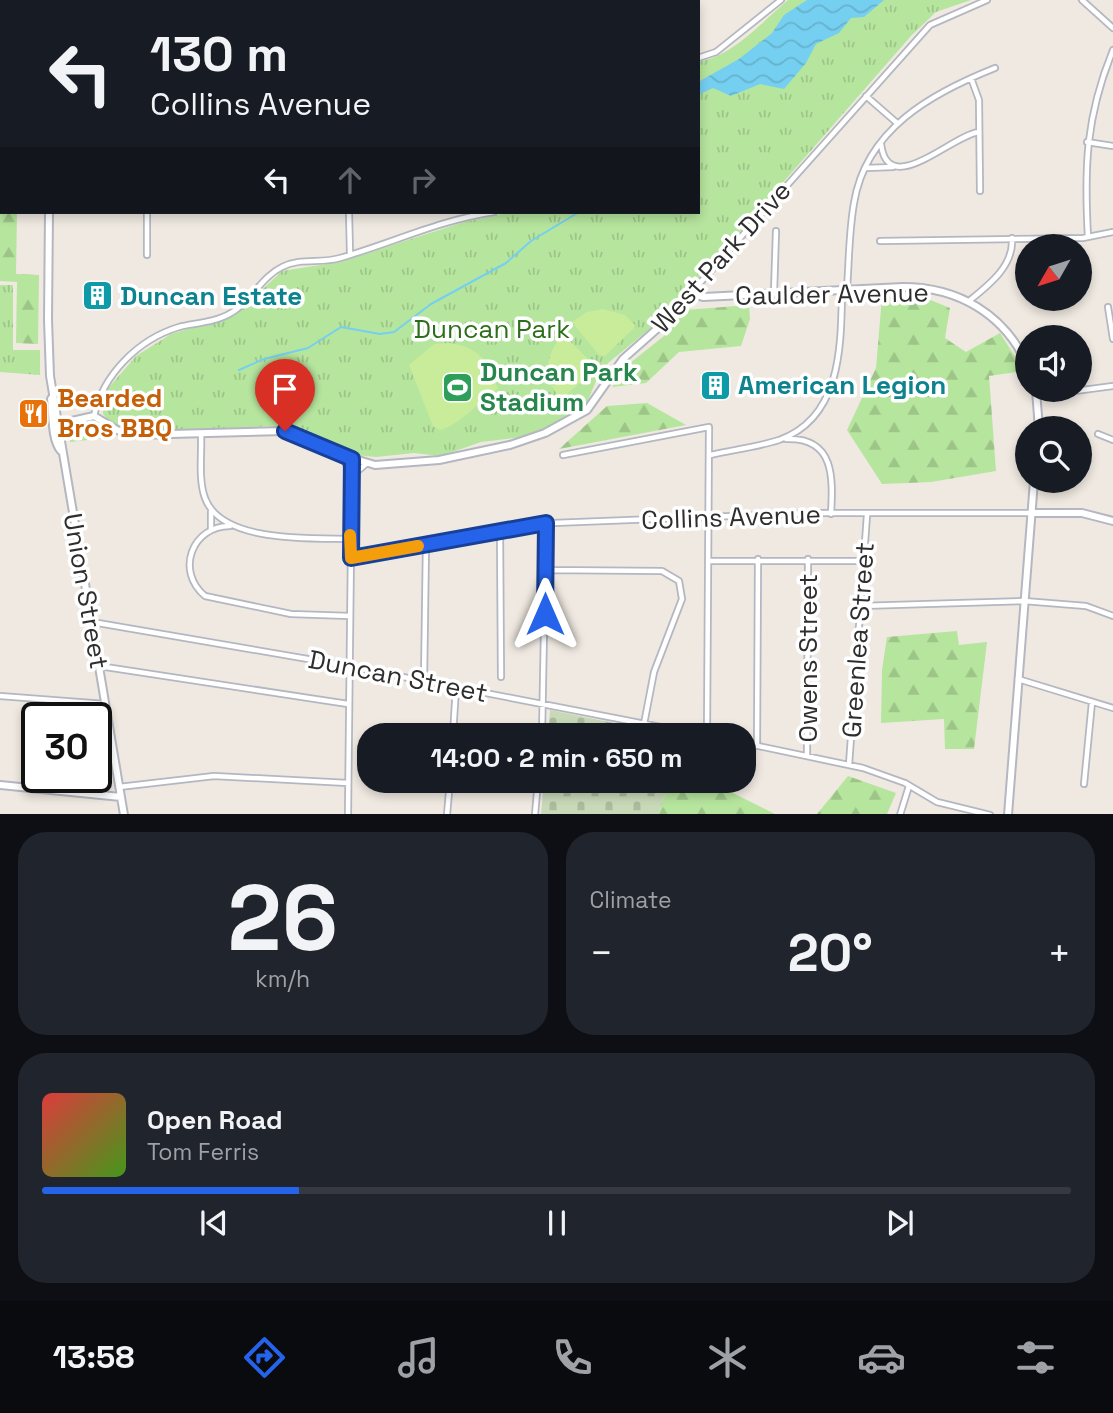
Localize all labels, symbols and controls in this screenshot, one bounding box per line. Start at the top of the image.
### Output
text: 130 m [150,23,288,85]
icon: left [35,28,126,119]
text: Collins Avenue [150,84,371,124]
icon: left [258,161,296,199]
icon: ahead [331,161,369,199]
icon: right [404,161,442,199]
street label: West Park Drive [644,174,798,340]
north arrow [1015,234,1092,312]
map controls [1015,234,1092,493]
street label: Caulder Avenue [735,275,929,313]
building icon: Duncan Estate [80,279,114,313]
place label: Duncan Estate [120,279,302,313]
park label: Duncan Park [414,312,570,346]
button: sound [1015,325,1092,402]
place label: Duncan Park Stadium [480,355,638,419]
pin [255,359,315,431]
building icon: American Legion [698,368,732,402]
place label: American Legion [738,368,946,402]
icon: arrive [266,370,304,408]
sports icon: Duncan Park Stadium [440,370,474,404]
place label: Bearded Bros BBQ [57,381,172,445]
restaurant icon: Bearded Bros BBQ [17,396,51,430]
button: search [1015,416,1092,493]
street label: Collins Avenue [641,497,821,537]
street label: Union Street [56,510,116,672]
street label: Greenlea Street [834,541,882,739]
street label: Owens Street [791,573,825,743]
position arrow [508,577,582,651]
street label: Duncan Street [306,642,490,710]
speed limit sign: 30 [21,702,112,793]
text: 14:00 · 2 min · 650 m [431,741,683,775]
text: 26 [228,860,338,977]
text: Climate [590,885,672,915]
text: 20° [788,920,873,986]
text: − [590,929,613,977]
text: + [1047,929,1071,977]
text: km/h [255,964,310,994]
text: Open Road [147,1103,283,1137]
text: Tom Ferris [147,1137,259,1167]
icon: previous [195,1204,233,1242]
icon: pause [538,1204,576,1242]
icon: next [881,1204,919,1242]
icon: directions [240,1333,289,1382]
icon: music [394,1333,443,1382]
icon: phone [548,1333,597,1382]
icon: climate [703,1333,752,1382]
icon: car [857,1333,906,1382]
icon: filters [1011,1333,1060,1382]
text: 13:58 [53,1337,135,1377]

